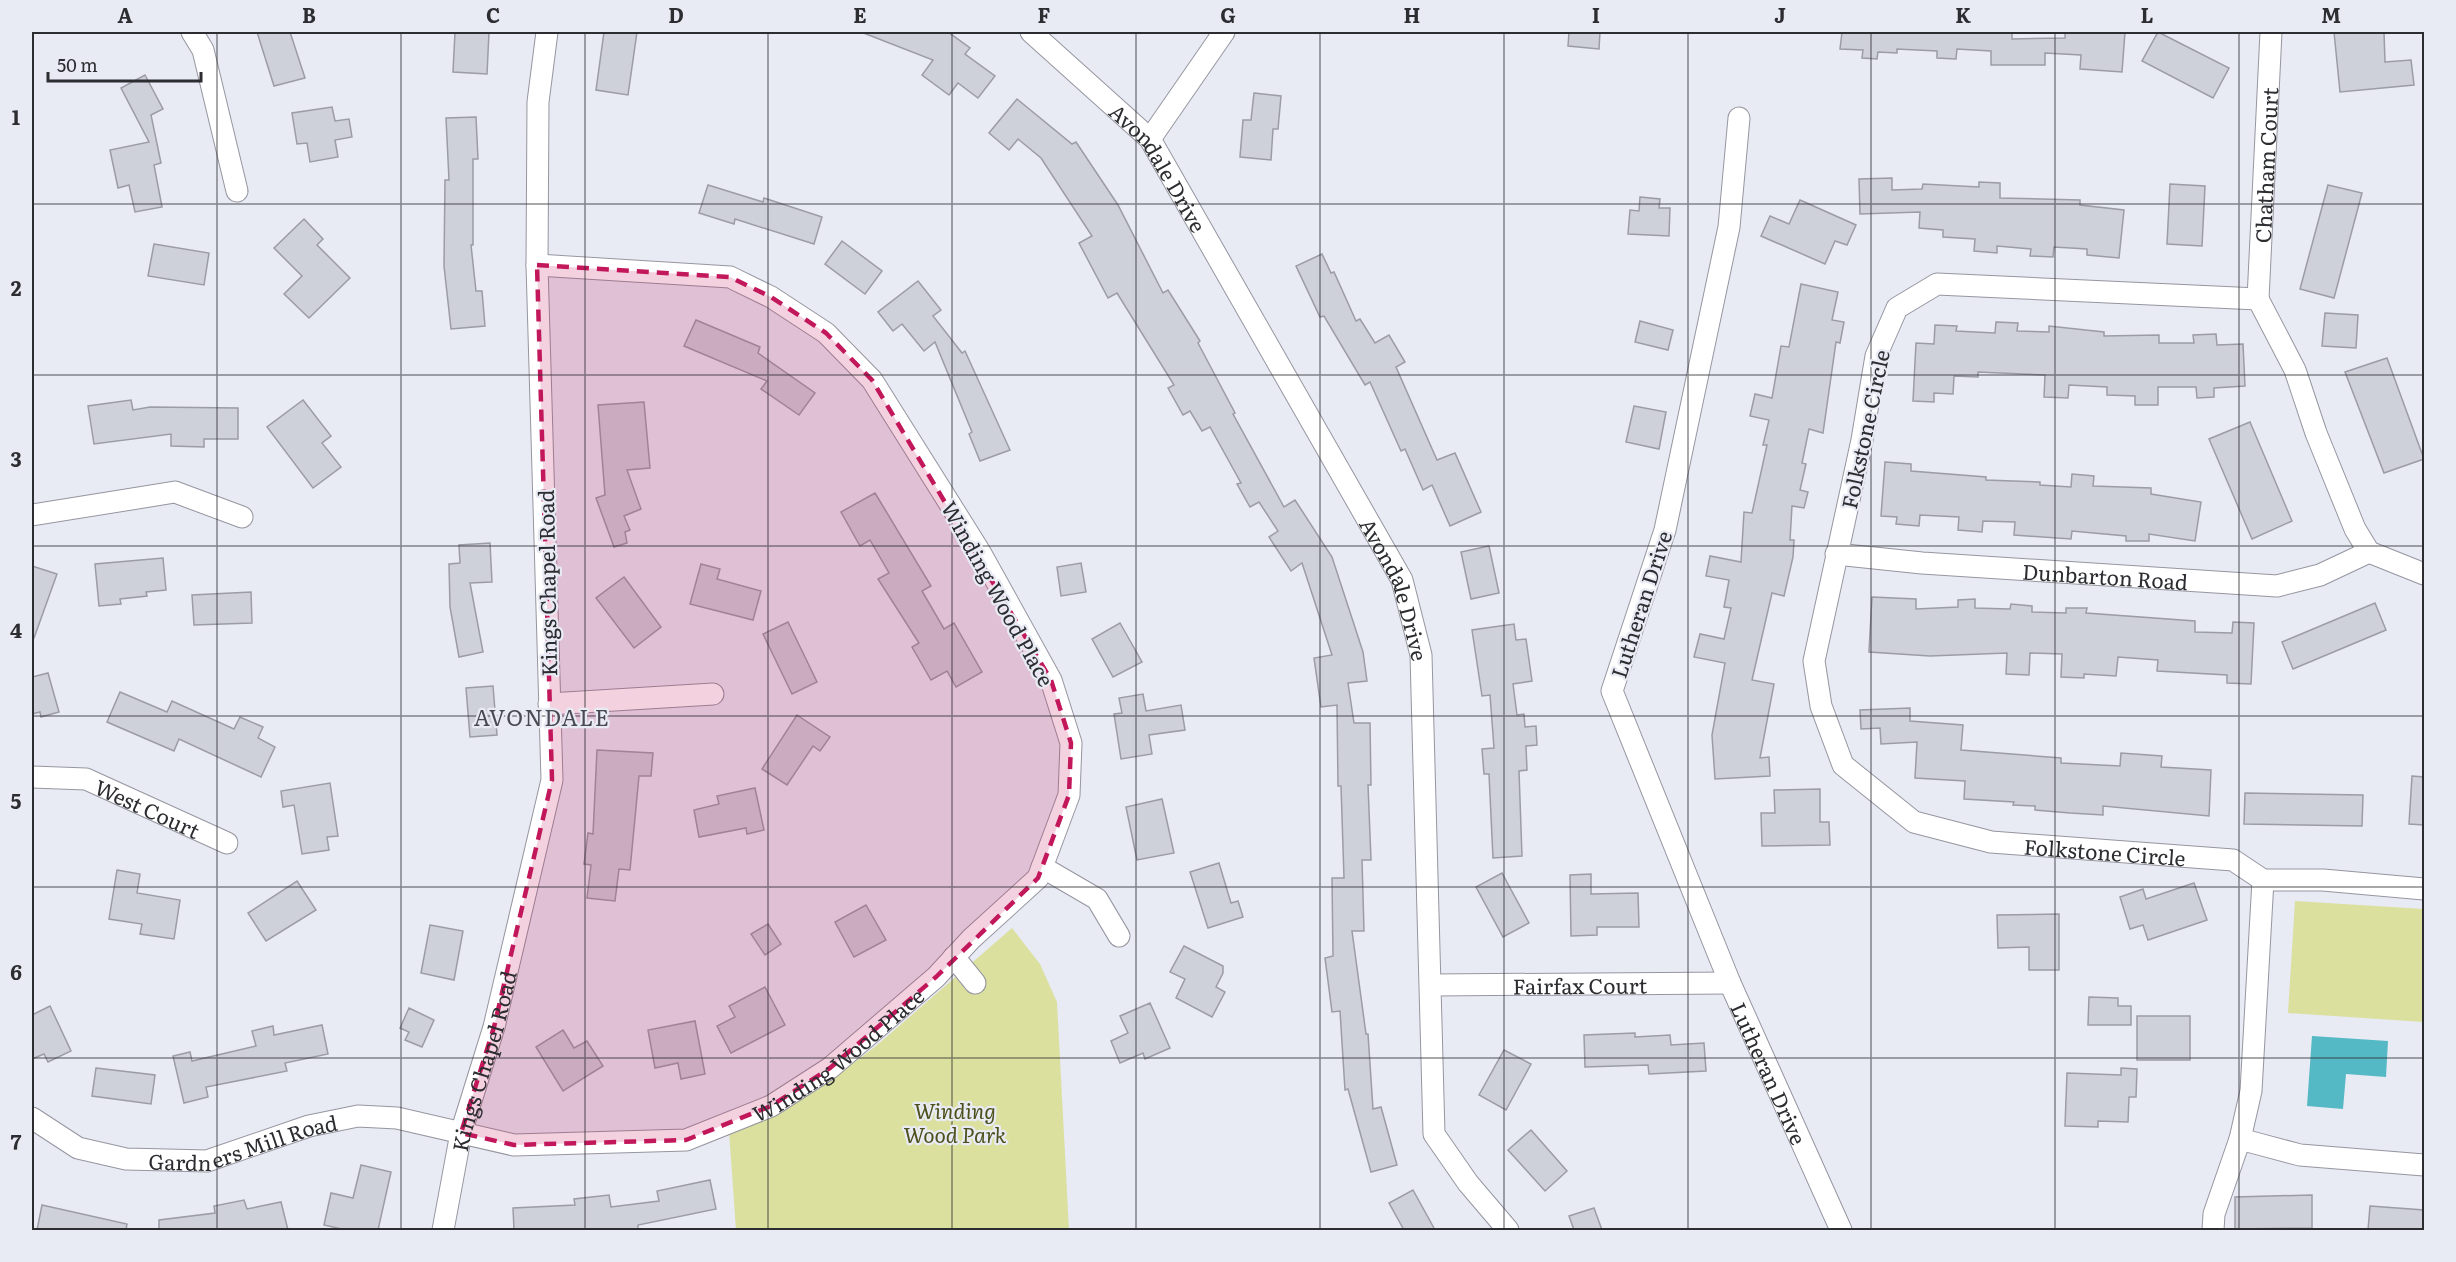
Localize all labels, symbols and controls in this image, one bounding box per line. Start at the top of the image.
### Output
text: A [117,0,133,29]
text: B [302,0,316,29]
text: C [486,0,500,29]
text: D [668,0,684,29]
text: E [853,0,867,29]
text: F [1038,0,1051,29]
text: G [1220,0,1236,29]
text: H [1404,0,1420,29]
text: I [1592,0,1600,29]
text: J [1774,0,1786,29]
text: K [1955,0,1971,29]
text: L [2141,0,2154,29]
text: M [2321,0,2341,29]
scale bar [48,45,201,83]
text: 50 m [57,51,98,78]
street label: Chatham Court [2245,86,2284,244]
street label: Avondale Drive [1104,95,1215,237]
text: 1 [12,101,20,131]
text: 2 [11,272,22,302]
street label: Folkstone Circle [1832,346,1896,511]
text: 3 [10,443,22,473]
street label: Kings Chapel Road [529,489,563,677]
street label: Winding Wood Place [935,495,1063,691]
street label: Avondale Drive [1354,511,1437,664]
street label: Lutheran Drive [1602,526,1678,682]
street label: Dunbarton Road [2021,554,2189,596]
text: 4 [10,614,22,644]
district label: AVONDALE [474,700,610,733]
street label: West Court [90,770,206,845]
text: 5 [11,785,22,815]
street label: Folkstone Circle [2023,829,2187,872]
text: 6 [10,956,22,986]
street label: Kings Chapel Road [442,967,522,1154]
street label: Fairfax Court [1513,968,1648,1000]
street label: Winding Wood Place [747,979,930,1128]
street label: Lutheran Drive [1725,997,1816,1149]
park label: Winding Wood Park [904,1094,1007,1149]
street label: Gardners Mill Road [148,1105,340,1177]
text: 7 [11,1126,22,1156]

